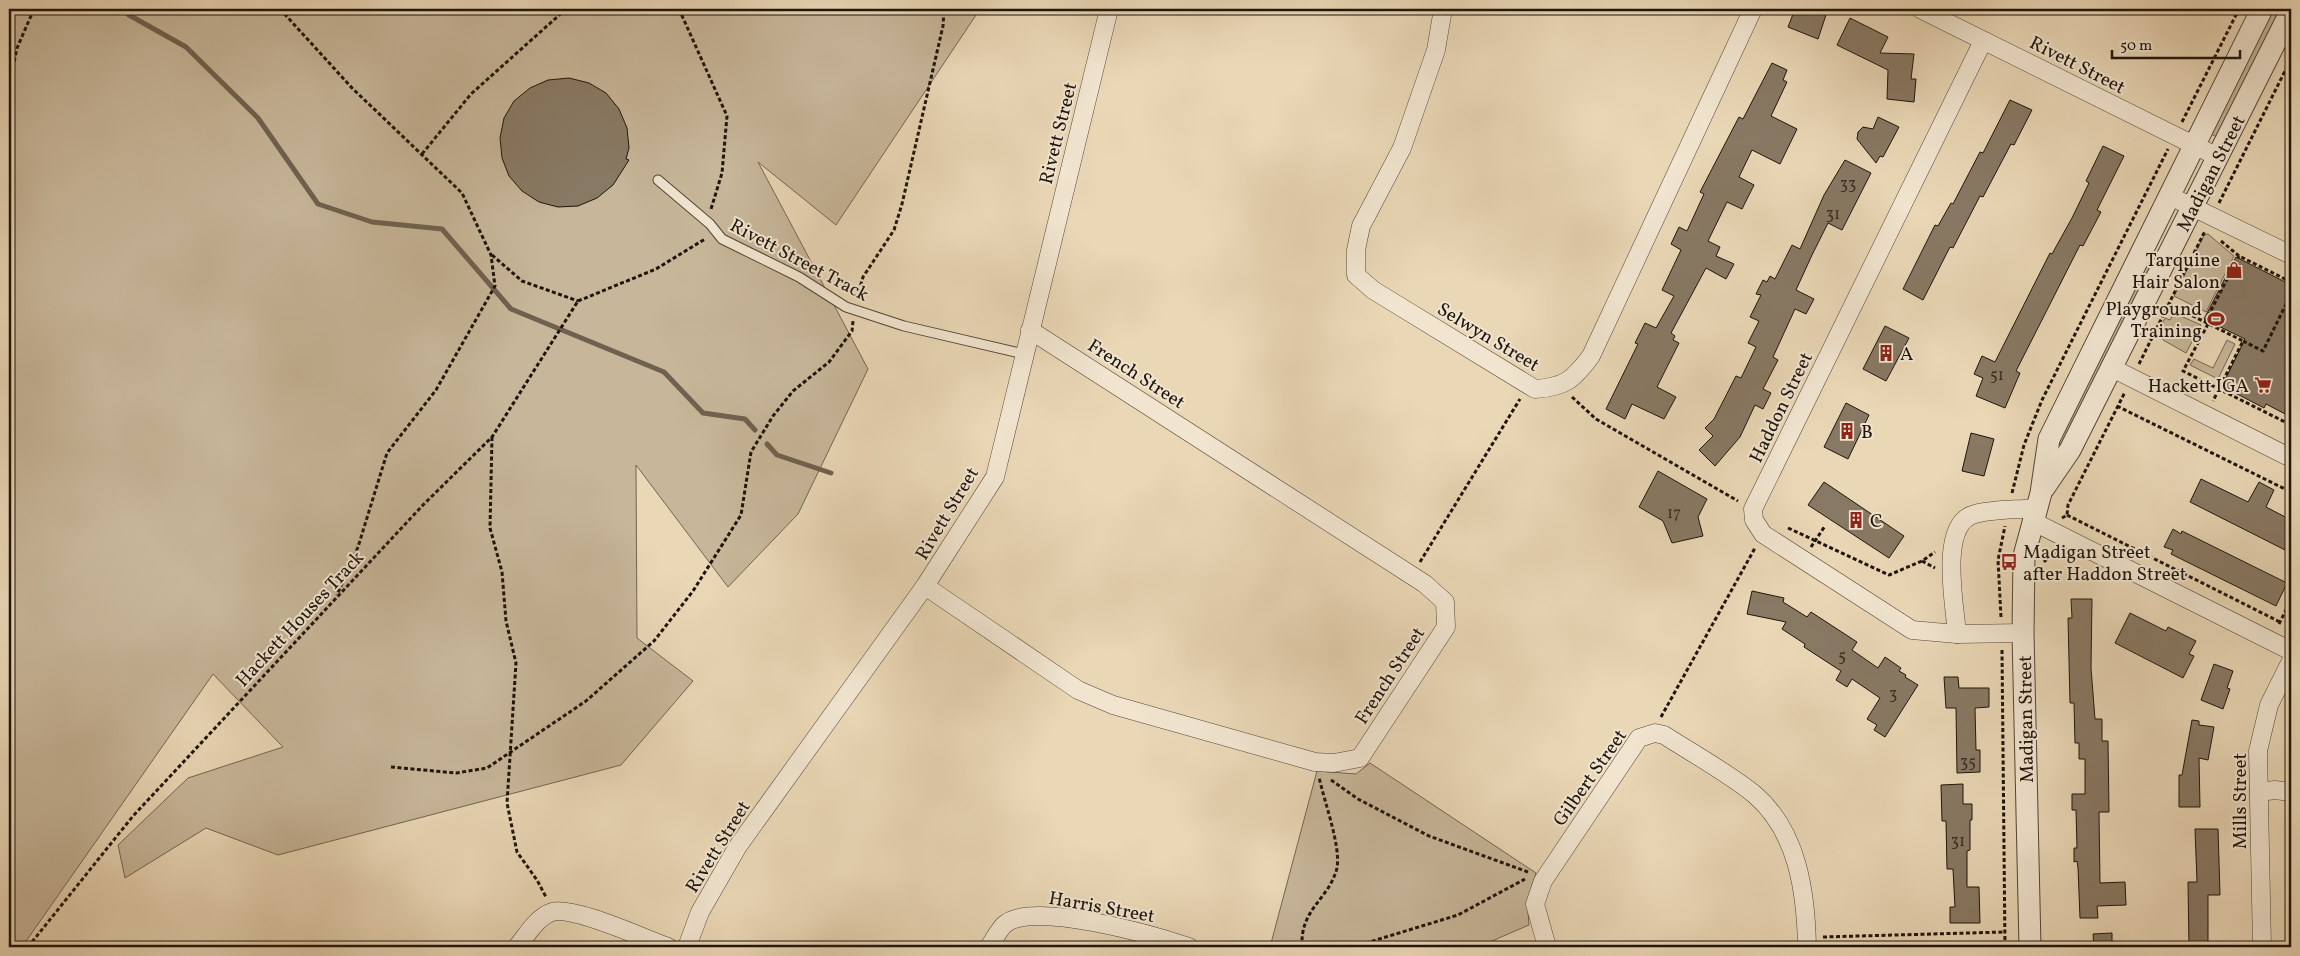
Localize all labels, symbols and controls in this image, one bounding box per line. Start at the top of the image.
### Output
scale bar [2112,28,2240,60]
street label: Rivett Street [2025,31,2130,101]
text: 50 m [2120,36,2152,57]
street label: Rivett Street [1034,79,1084,187]
street label: Madigan Street [2171,111,2253,237]
house number: 33 [1840,174,1856,196]
house number: 31 [1826,204,1840,226]
street label: Rivett Street Track [725,213,873,308]
place label: Tarquine Hair Salon [2132,248,2220,296]
shop icon: Tarquine Hair Salon [2224,260,2244,280]
street label: Selwyn Street [1432,297,1544,379]
place label: Playground Training [2106,297,2202,345]
sports icon: Playground Training [2206,309,2226,329]
street label: French Street [1082,333,1190,416]
place label: A [1900,342,1913,368]
building icon: A [1876,343,1896,363]
street label: Haddon Street [1744,348,1820,468]
house number: 51 [1990,365,2004,387]
place label: Hackett IGA [2148,374,2249,400]
supermarket icon: Hackett IGA [2253,375,2273,395]
place label: B [1861,420,1873,446]
building icon: B [1837,421,1857,441]
street label: Rivett Street [910,462,986,565]
house number: 17 [1667,503,1681,525]
place label: C [1870,509,1882,535]
building icon: C [1846,510,1866,530]
place label: Madigan Street after Haddon Street [2023,540,2187,588]
street label: Hackett Houses Track [230,546,371,693]
bus stop icon: Madigan Street after Haddon Street [1999,552,2019,572]
street label: French Street [1349,622,1432,730]
house number: 5 [1838,646,1846,668]
street label: Madigan Street [2013,655,2041,783]
house number: 3 [1889,684,1897,706]
street label: Gilbert Street [1548,724,1634,832]
house number: 35 [1960,752,1976,774]
street label: Mills Street [2228,752,2254,849]
street label: Rivett Street [680,796,758,898]
house number: 31 [1951,831,1965,853]
street label: Harris Street [1047,886,1157,930]

